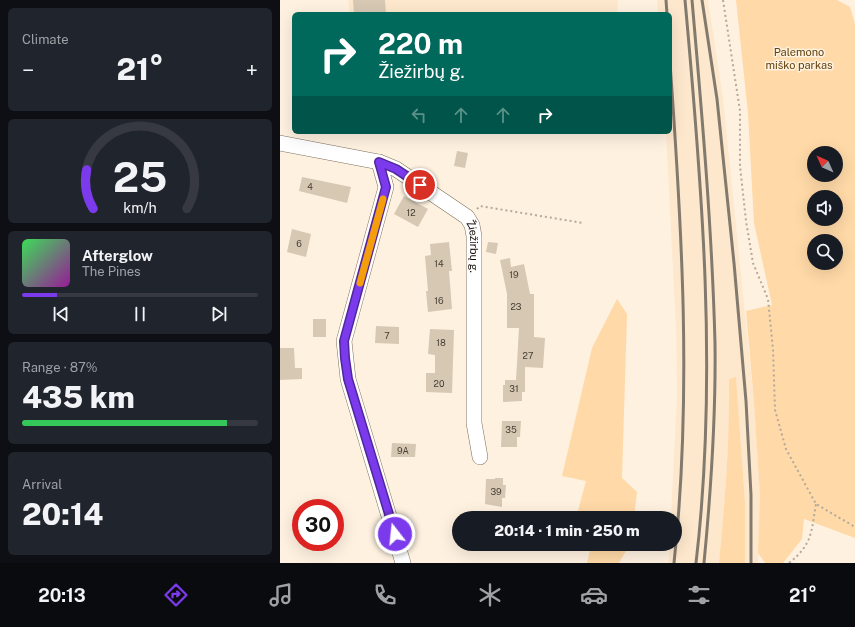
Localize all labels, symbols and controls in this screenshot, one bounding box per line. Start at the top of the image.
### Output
text: 220 m [378,27,463,60]
icon: right [312,28,364,80]
text: Climate [22,32,69,47]
park label: Palemono miško parkas [765,46,833,71]
text: 21° [116,51,164,87]
text: − [22,57,34,83]
text: + [246,57,258,83]
text: Žiežirbų g. [378,61,465,82]
icon: left [408,104,430,126]
icon: ahead [450,104,472,126]
icon: ahead [492,104,514,126]
icon: right [534,104,556,126]
north arrow [807,146,843,182]
map controls [807,146,843,270]
text: 25 [113,152,167,201]
pin [403,168,437,202]
icon: arrive [409,174,431,196]
house number: 4 [307,181,313,192]
button: sound [807,190,843,226]
text: km/h [123,198,157,215]
house number: 12 [406,207,416,218]
street label: Žiežirbų g. [464,218,480,273]
button: search [807,234,843,270]
house number: 6 [296,238,302,249]
text: Afterglow [82,247,153,264]
house number: 14 [434,258,444,269]
text: The Pines [82,264,141,279]
house number: 19 [509,269,519,280]
house number: 16 [434,295,444,306]
house number: 23 [510,301,522,312]
icon: previous [50,303,72,325]
icon: pause [129,303,151,325]
icon: next [208,303,230,325]
house number: 7 [384,330,390,341]
house number: 18 [436,337,446,348]
house number: 27 [523,350,533,361]
text: Range · 87% [22,360,97,375]
house number: 20 [434,378,445,389]
text: 435 km [22,379,135,415]
house number: 31 [509,383,519,394]
house number: 35 [505,424,517,435]
house number: 9A [397,445,410,456]
text: Arrival [22,477,62,492]
house number: 39 [490,486,502,497]
text: 20:14 [22,496,103,532]
speed limit sign: 30 [292,499,344,551]
position arrow [374,513,416,555]
text: 20:14 · 1 min · 250 m [494,522,640,539]
icon: directions [162,581,190,609]
icon: music [267,581,295,609]
icon: phone [371,581,399,609]
icon: climate [476,581,504,609]
icon: car [580,581,608,609]
icon: filters [685,581,713,609]
text: 20:13 [38,585,86,606]
text: 21° [789,585,817,606]

